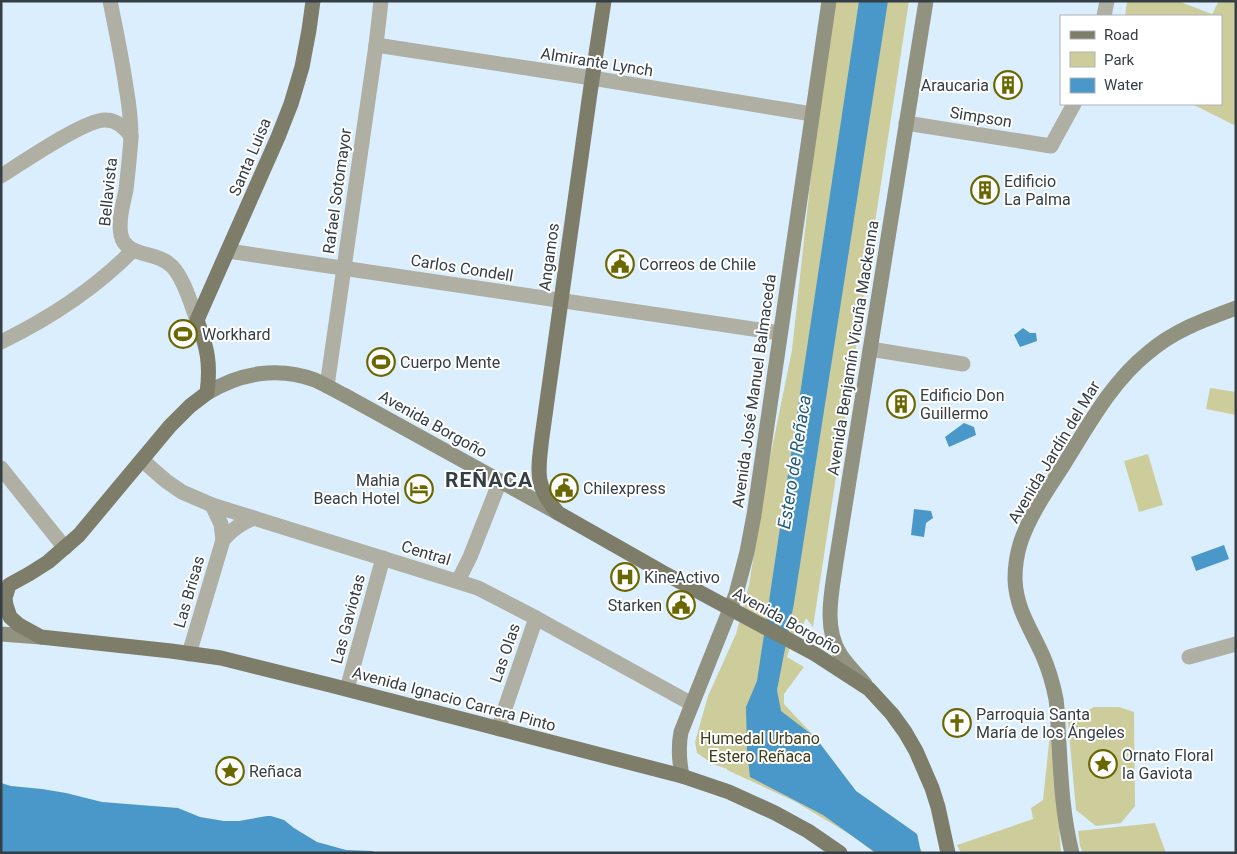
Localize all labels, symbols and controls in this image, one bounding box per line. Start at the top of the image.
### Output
legend [1060,15,1222,105]
text: Road [1104,26,1138,44]
street label: Almirante Lynch [539,44,655,80]
text: Park [1104,51,1135,69]
building icon: Araucaria [993,70,1023,100]
place label: Araucaria [921,76,989,95]
text: Water [1104,76,1143,94]
street label: Simpson [949,103,1013,131]
street label: Santa Luisa [225,115,275,199]
street label: Rafael Sotomayor [319,126,355,255]
street label: Bellavista [95,157,121,227]
place label: Edificio La Palma [1004,172,1071,209]
building icon: Edificio La Palma [970,175,1000,205]
street label: Avenida Benjamín Vicuña Mackenna [823,219,883,477]
street label: Angamos [535,222,563,292]
public building icon: Correos de Chile [605,249,635,279]
street label: Carlos Condell [409,251,515,285]
place label: Correos de Chile [639,255,756,274]
street label: Avenida José Manuel Balmaceda [728,273,780,509]
sports icon: Workhard [168,319,198,349]
place label: Workhard [202,325,270,344]
sports icon: Cuerpo Mente [366,347,396,377]
place label: Cuerpo Mente [400,353,500,372]
street label: Avenida Jardín del Mar [1004,377,1104,527]
street label: Avenida Borgoño [375,386,491,462]
place label: Edificio Don Guillermo [920,386,1005,423]
building icon: Edificio Don Guillermo [886,389,916,419]
water label: Estero de Reñaca [773,394,815,530]
district label: REÑACA [445,468,533,492]
place label: Mahia Beach Hotel [314,471,400,508]
public building icon: Chilexpress [549,473,579,503]
hotel icon: Mahia Beach Hotel [404,474,434,504]
place label: Chilexpress [583,479,666,498]
street label: Central [399,537,453,569]
street label: Las Brisas [170,554,208,630]
hospital icon: KineActivo [610,562,640,592]
place label: KineActivo [644,568,720,587]
street label: Las Gaviotas [327,572,369,666]
street label: Avenida Borgoño [729,583,845,659]
public building icon: Starken [666,590,696,620]
place label: Starken [608,596,662,615]
street label: Las Olas [486,621,524,685]
street label: Avenida Ignacio Carrera Pinto [350,663,558,735]
place label: Parroquia Santa María de los Ángeles [976,705,1125,742]
church icon: Parroquia Santa María de los Ángeles [942,708,972,738]
park label: Humedal Urbano Estero Reñaca [700,729,820,766]
place label: Ornato Floral la Gaviota [1122,746,1214,783]
place icon: Ornato Floral la Gaviota [1088,749,1118,779]
place icon: Reñaca [215,756,245,786]
place label: Reñaca [249,762,302,781]

